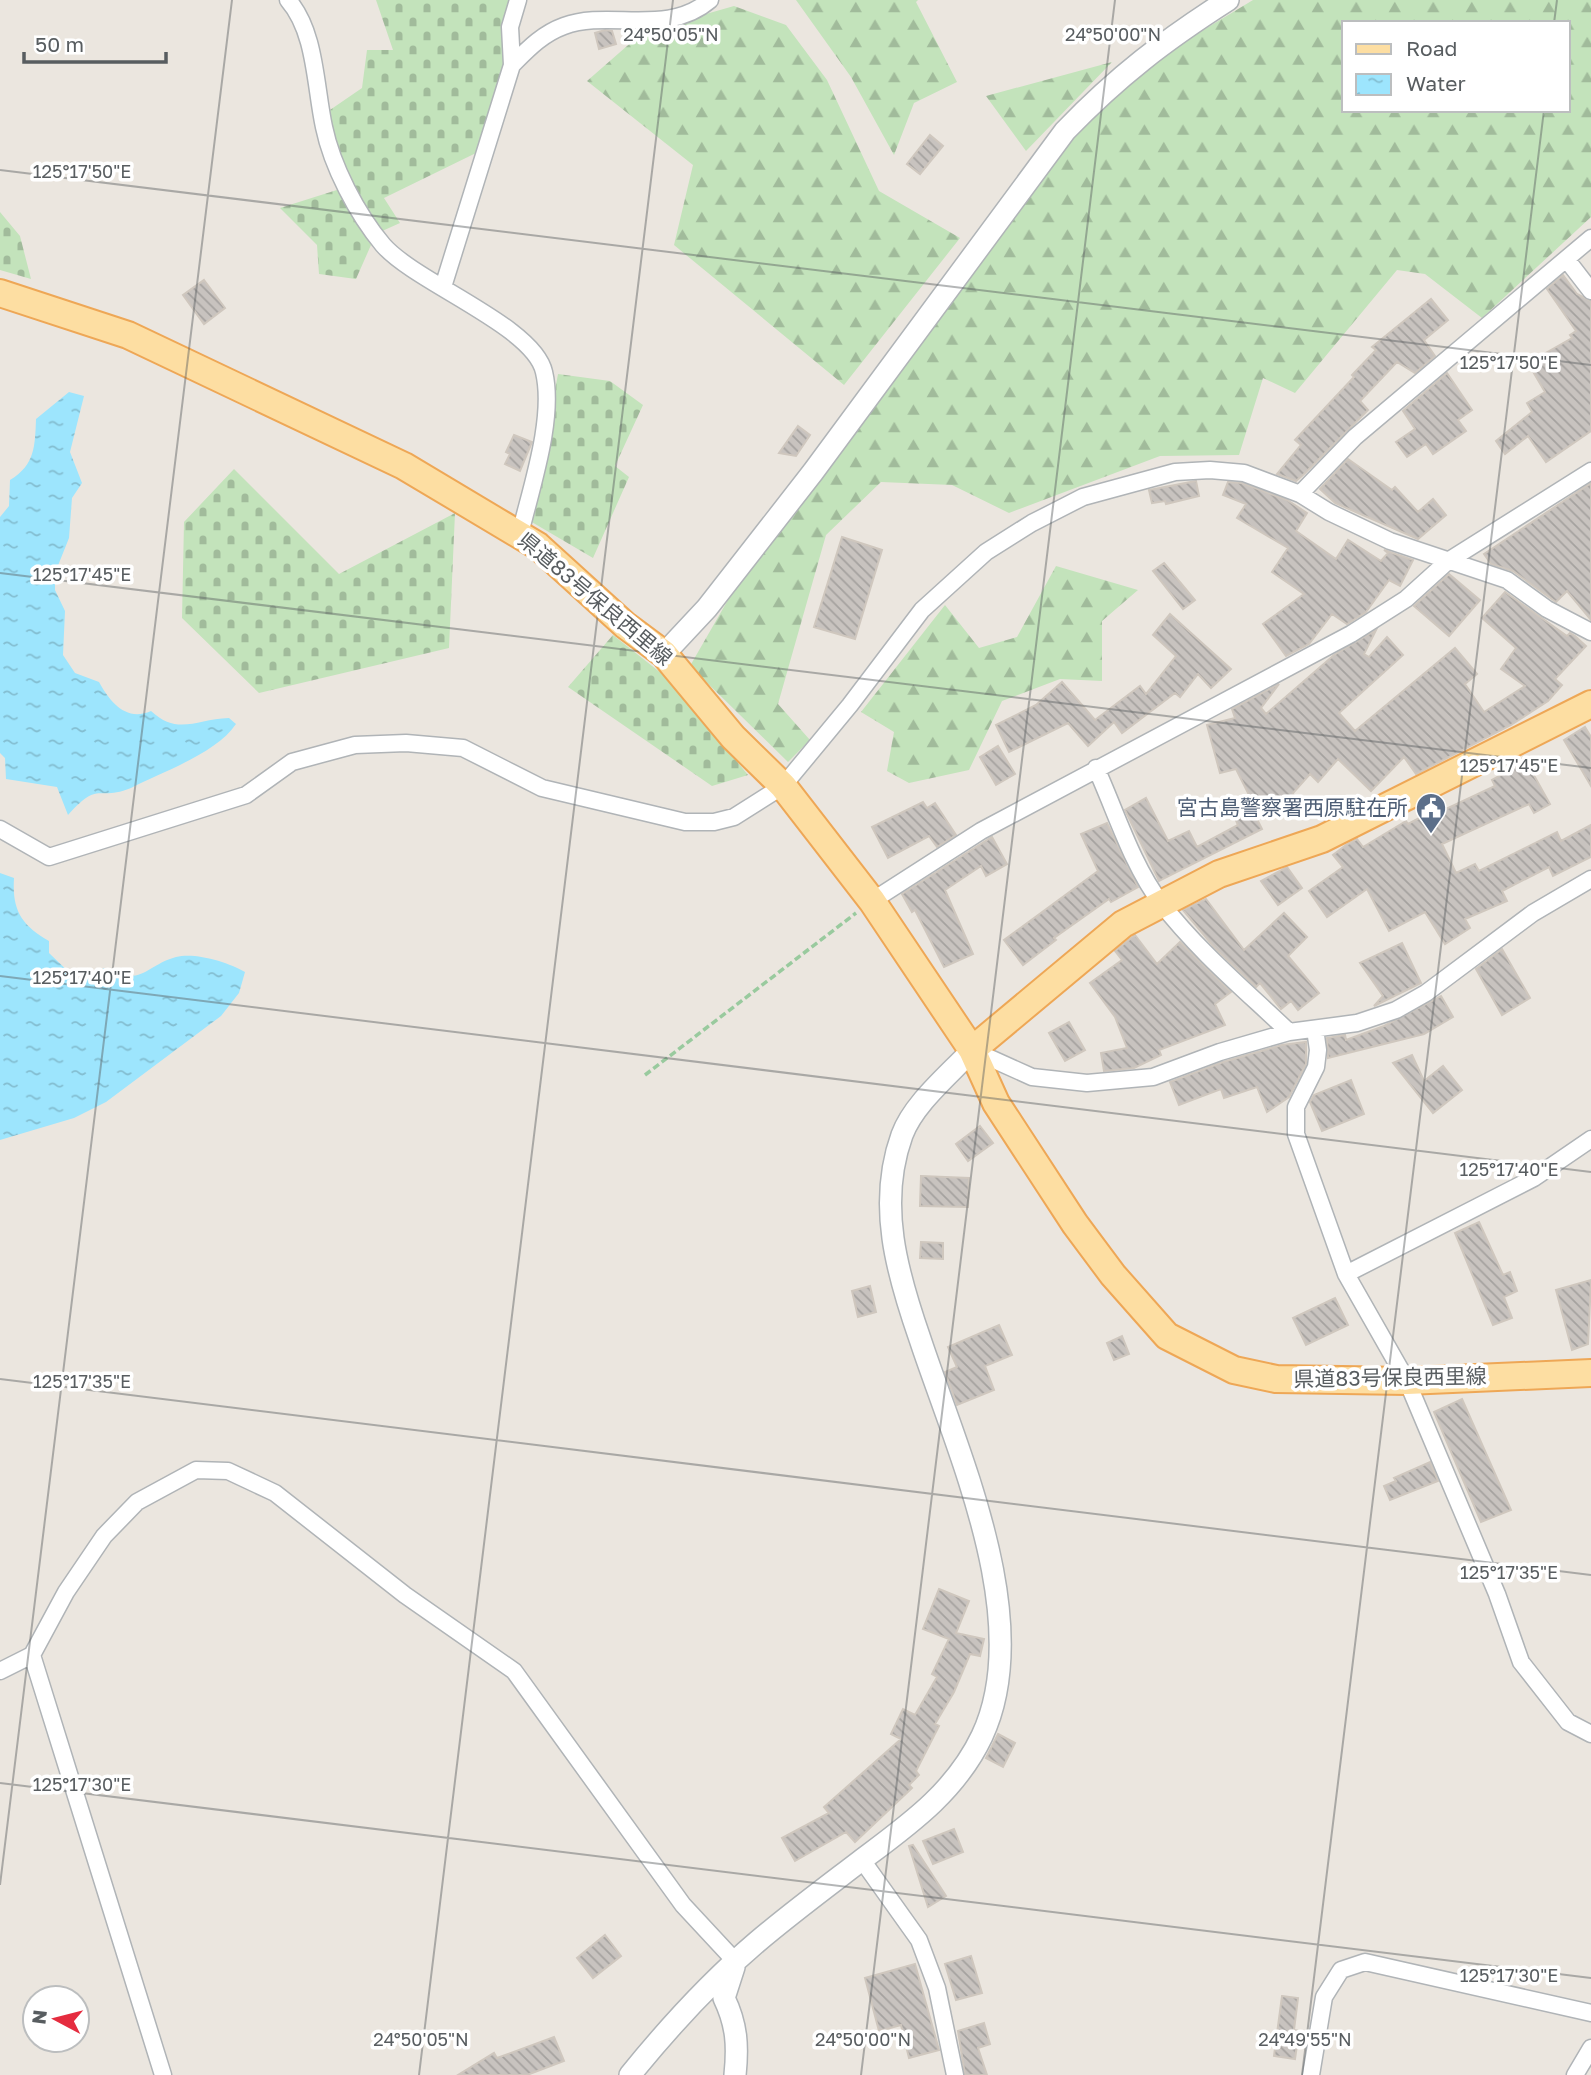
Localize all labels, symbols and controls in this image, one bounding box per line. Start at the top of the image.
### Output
scale bar [24,21,166,65]
legend [1342,21,1570,112]
text: 24°50'05"N [623,23,719,45]
text: 24°50'00"N [1065,23,1161,45]
text: 50 m [35,31,84,57]
text: Road [1406,35,1457,61]
text: Water [1406,70,1466,96]
text: 125°17'50"E [33,160,131,182]
text: 125°17'50"E [1460,351,1558,373]
street label: 県道83号保良西里線 [513,526,678,670]
text: 125°17'45"E [33,563,131,585]
text: 125°17'45"E [1460,754,1558,776]
public building icon: 宮古島警察署西原駐在所 [1414,791,1448,835]
place label: 宮古島警察署西原駐在所 [1177,794,1408,820]
text: 125°17'40"E [33,966,132,988]
text: 125°17'40"E [1460,1158,1559,1180]
street label: 県道83号保良西里線 [1293,1362,1487,1392]
text: 125°17'35"E [33,1370,131,1392]
text: 125°17'35"E [1460,1561,1558,1583]
text: 125°17'30"E [33,1773,131,1795]
text: 125°17'30"E [1460,1964,1558,1986]
north arrow [21,1984,91,2054]
text: N [26,2008,51,2025]
text: 24°50'05"N [373,2028,469,2050]
text: 24°50'00"N [815,2028,911,2050]
text: 24°49'55"N [1258,2028,1352,2050]

